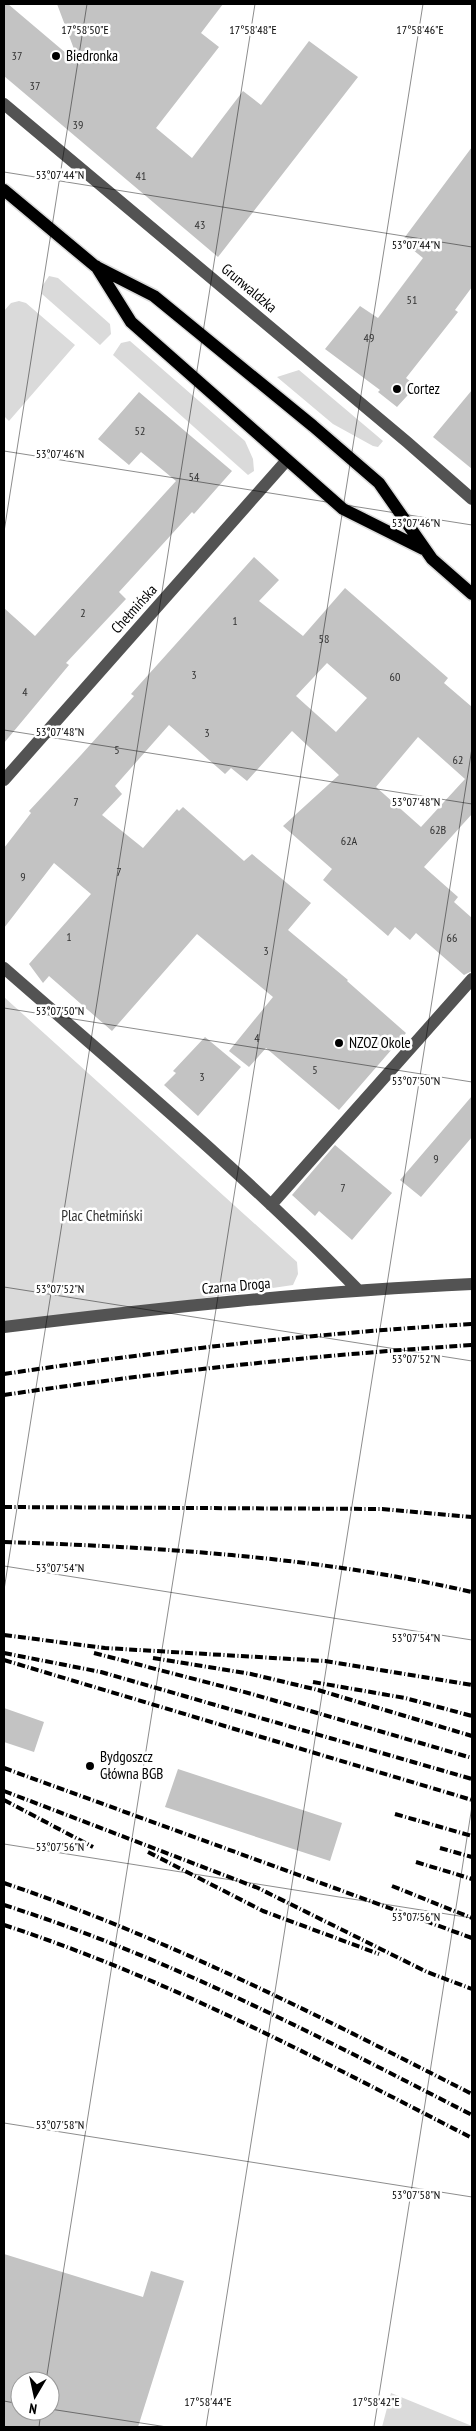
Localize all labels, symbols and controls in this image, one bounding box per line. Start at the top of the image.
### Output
text: 17°58'50"E [61,22,109,37]
text: 17°58'48"E [229,22,277,37]
text: 17°58'46"E [396,22,444,37]
place label: Biedronka [66,46,118,65]
house number: 37 [12,48,22,63]
marker: Biedronka [50,50,62,62]
house number: 37 [30,78,40,93]
house number: 39 [73,117,83,132]
text: 53°07'44"N [36,167,84,182]
house number: 41 [136,168,146,183]
house number: 43 [195,217,205,232]
text: 53°07'44"N [392,237,440,252]
street label: Grunwaldzka [218,259,281,316]
house number: 51 [407,292,417,307]
house number: 49 [364,330,374,345]
place label: Cortez [407,379,440,398]
marker: Cortez [391,383,403,395]
house number: 52 [135,423,145,438]
text: 53°07'46"N [36,446,84,461]
house number: 54 [189,469,200,484]
text: 53°07'46"N [392,515,440,530]
street label: Chełmińska [107,580,161,637]
house number: 2 [80,605,86,620]
house number: 1 [232,613,238,628]
house number: 58 [319,631,329,646]
house number: 3 [191,667,197,682]
house number: 60 [390,669,400,684]
house number: 4 [22,684,28,699]
text: 53°07'48"N [36,724,84,739]
house number: 3 [204,725,210,740]
house number: 5 [114,742,120,757]
house number: 62 [453,752,463,767]
house number: 7 [73,794,79,809]
text: 53°07'48"N [392,794,440,809]
house number: 62B [430,822,447,837]
house number: 62A [341,833,358,848]
house number: 7 [116,864,122,879]
house number: 9 [20,869,26,884]
house number: 1 [66,929,72,944]
house number: 66 [447,930,457,945]
house number: 3 [263,943,269,958]
text: 53°07'50"N [36,1003,84,1018]
house number: 4 [254,1030,260,1045]
place label: NZOZ Okole [349,1033,411,1052]
marker: NZOZ Okole [333,1037,345,1049]
house number: 5 [312,1062,318,1077]
house number: 3 [199,1069,205,1084]
text: 53°07'50"N [392,1073,440,1088]
house number: 9 [433,1151,439,1166]
house number: 7 [340,1180,346,1195]
park label: Plac Chełmiński [61,1206,143,1225]
street label: Czarna Droga [201,1273,271,1298]
text: 53°07'52"N [36,1281,84,1296]
text: 53°07'52"N [392,1351,440,1366]
text: 53°07'54"N [36,1560,84,1575]
text: 53°07'54"N [392,1630,440,1645]
place label: Bydgoszcz Główna BGB [100,1747,163,1783]
marker: Bydgoszcz Główna BGB [84,1760,96,1772]
text: 53°07'56"N [36,1839,84,1854]
text: 53°07'56"N [392,1909,440,1924]
text: 53°07'58"N [36,2117,84,2132]
text: 53°07'58"N [392,2187,440,2202]
north arrow [10,2371,60,2421]
text: 17°58'44"E [184,2394,232,2409]
text: 17°58'42"E [352,2394,400,2409]
text: N [28,2399,38,2418]

